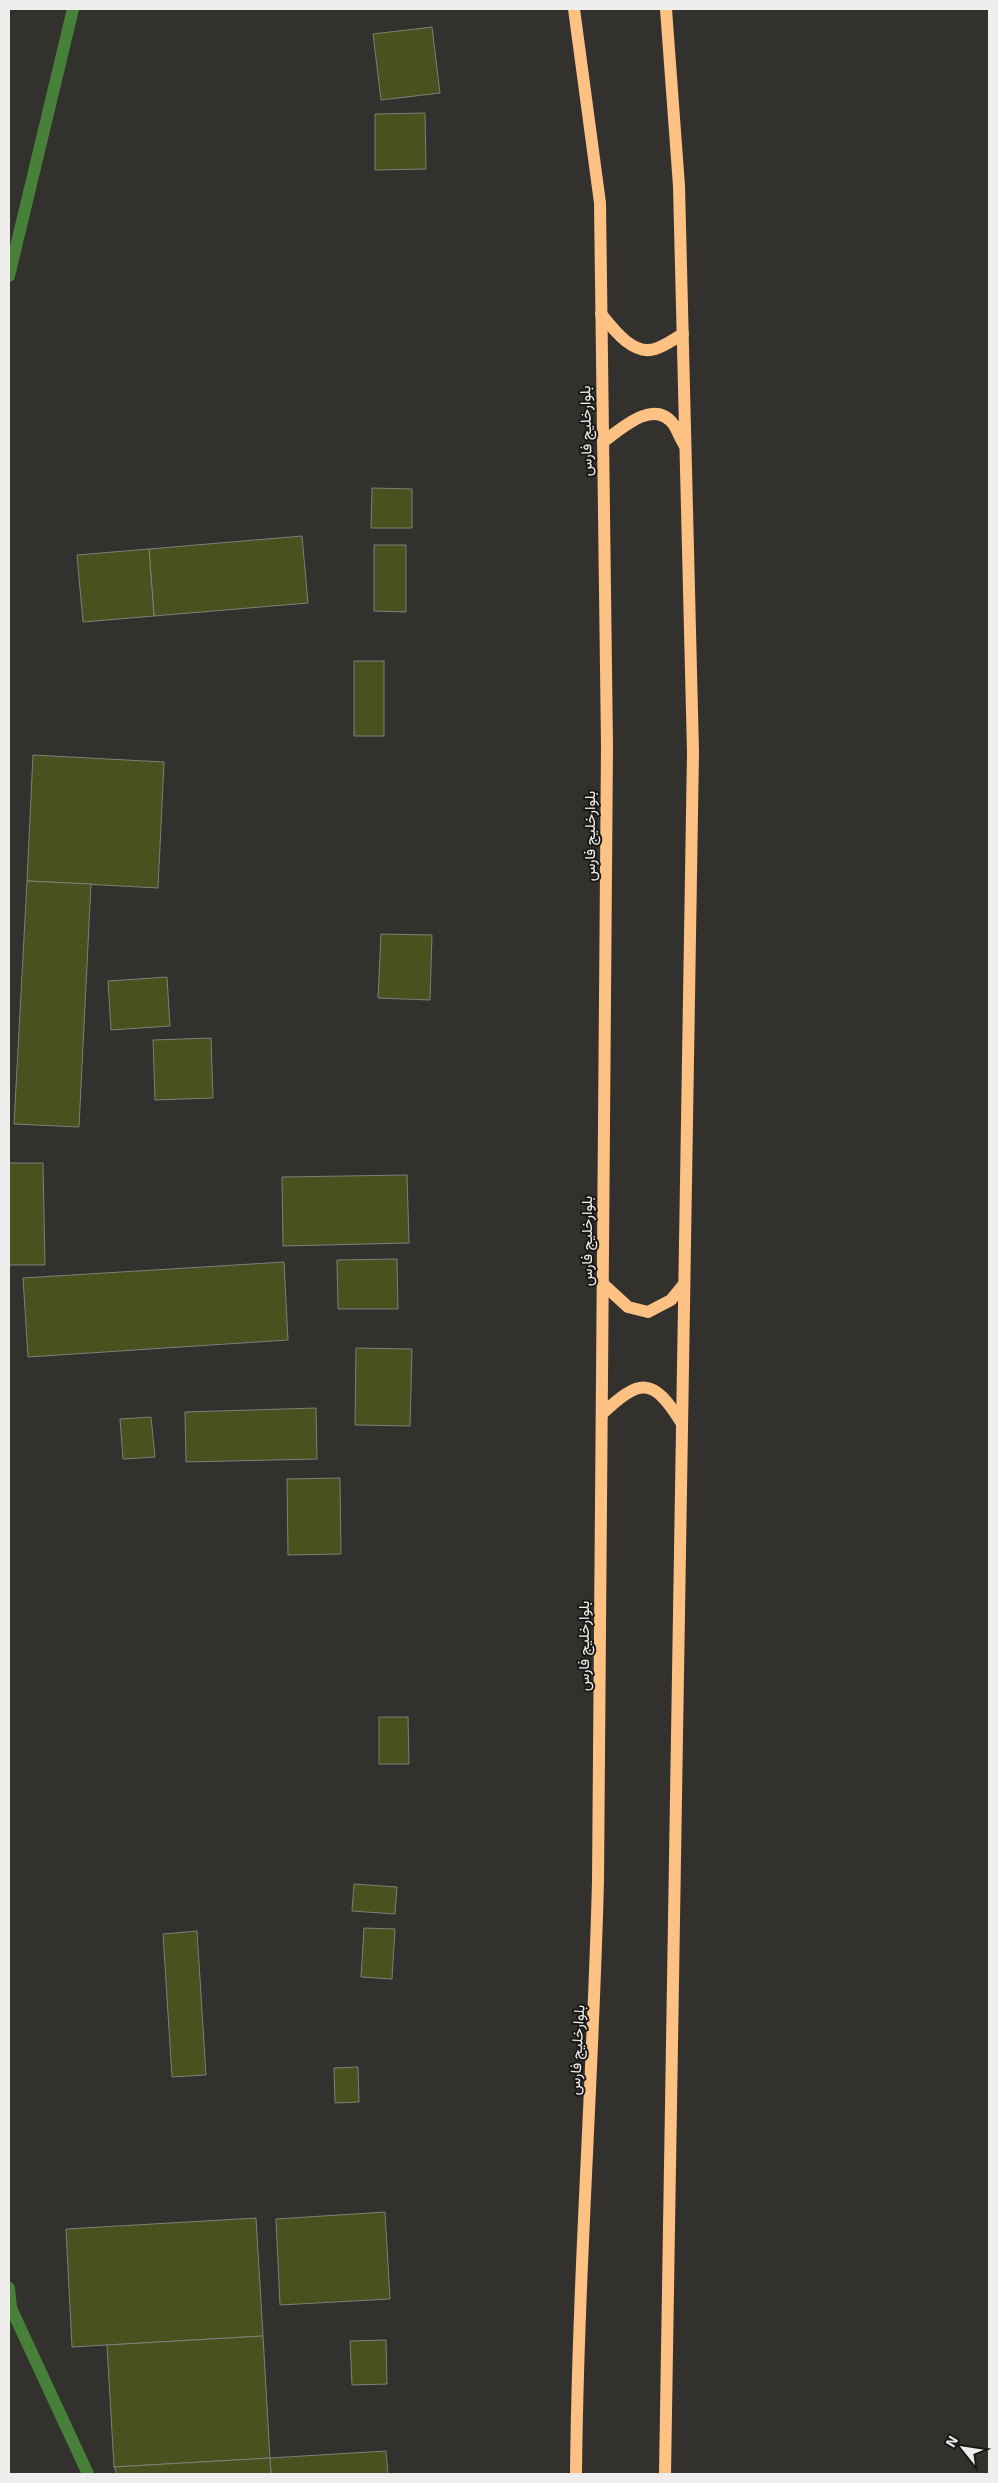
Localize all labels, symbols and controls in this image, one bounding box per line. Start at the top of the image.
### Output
street label: بلوارخلیج فارس [575,386,598,476]
street label: بلوارخلیج فارس [580,791,601,881]
street label: بلوارخلیج فارس [577,1196,598,1286]
street label: بلوارخلیج فارس [574,1601,595,1691]
street label: بلوارخلیج فارس [565,2004,590,2096]
north arrow [938,2423,988,2473]
text: N [941,2433,961,2450]

